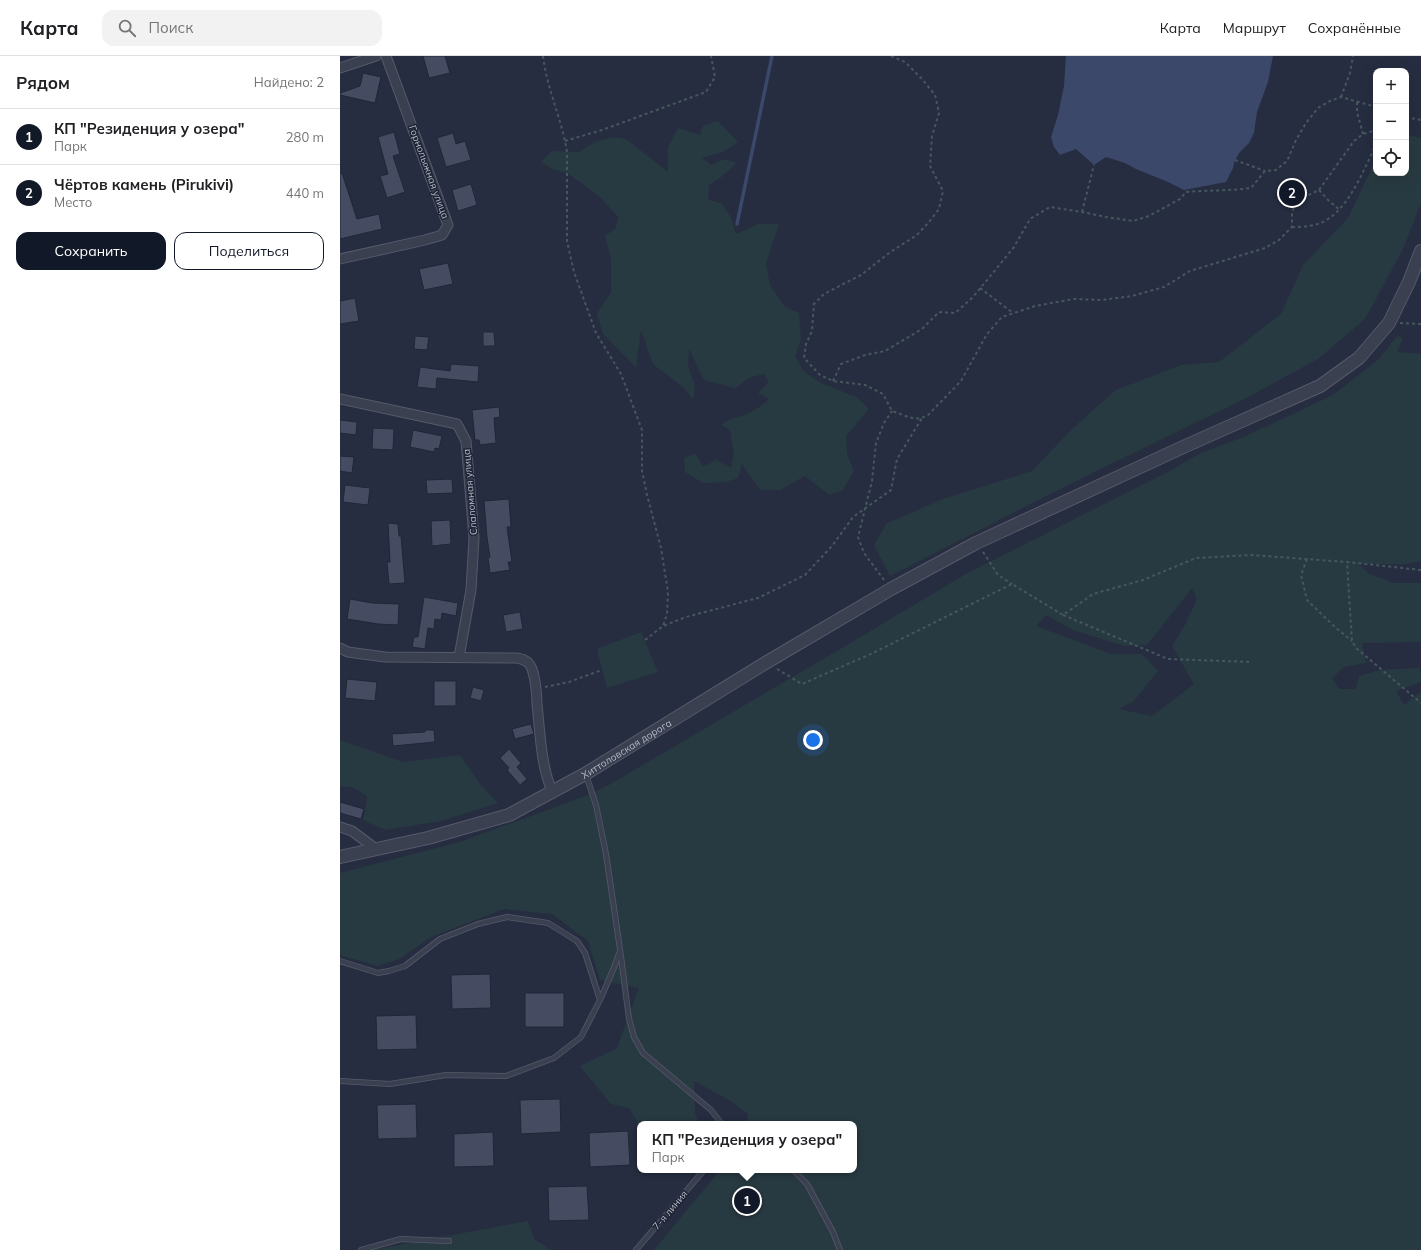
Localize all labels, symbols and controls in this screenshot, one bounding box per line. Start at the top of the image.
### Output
search box [102,10,382,46]
text: Карта [20,16,78,40]
icon: search [116,17,138,39]
text: Поиск [148,18,193,37]
text: Карта [1160,19,1201,37]
text: Маршрут [1223,19,1286,37]
text: Сохранённые [1308,19,1401,37]
map controls [1373,68,1409,176]
button: + [1373,68,1409,104]
text: Рядом [16,72,70,93]
text: Найдено: 2 [254,74,324,90]
button: − [1373,104,1409,140]
text: КП "Резиденция у озера" [54,119,244,138]
street label: Горнолыжная улица [406,123,452,221]
text: 1 [25,129,33,145]
text: 280 m [286,129,324,145]
text: Парк [54,138,87,154]
button: locate [1373,140,1409,176]
text: Чёртов камень (Pirukivi) [54,175,234,194]
pin: 2 [1279,178,1305,208]
text: 2 [25,185,33,201]
text: 440 m [286,185,324,201]
text: Место [54,194,92,210]
button: Сохранить [16,232,166,270]
button: Поделиться [174,232,324,270]
street label: Слаломная улица [460,448,480,536]
street label: Хиттоловская дорога [579,716,674,781]
your location [803,730,823,750]
popup [637,1121,857,1173]
text: КП "Резиденция у озера" [652,1130,842,1149]
text: Парк [652,1149,685,1165]
pin: 1 [734,1186,760,1216]
street label: 7-я линия [650,1188,690,1232]

